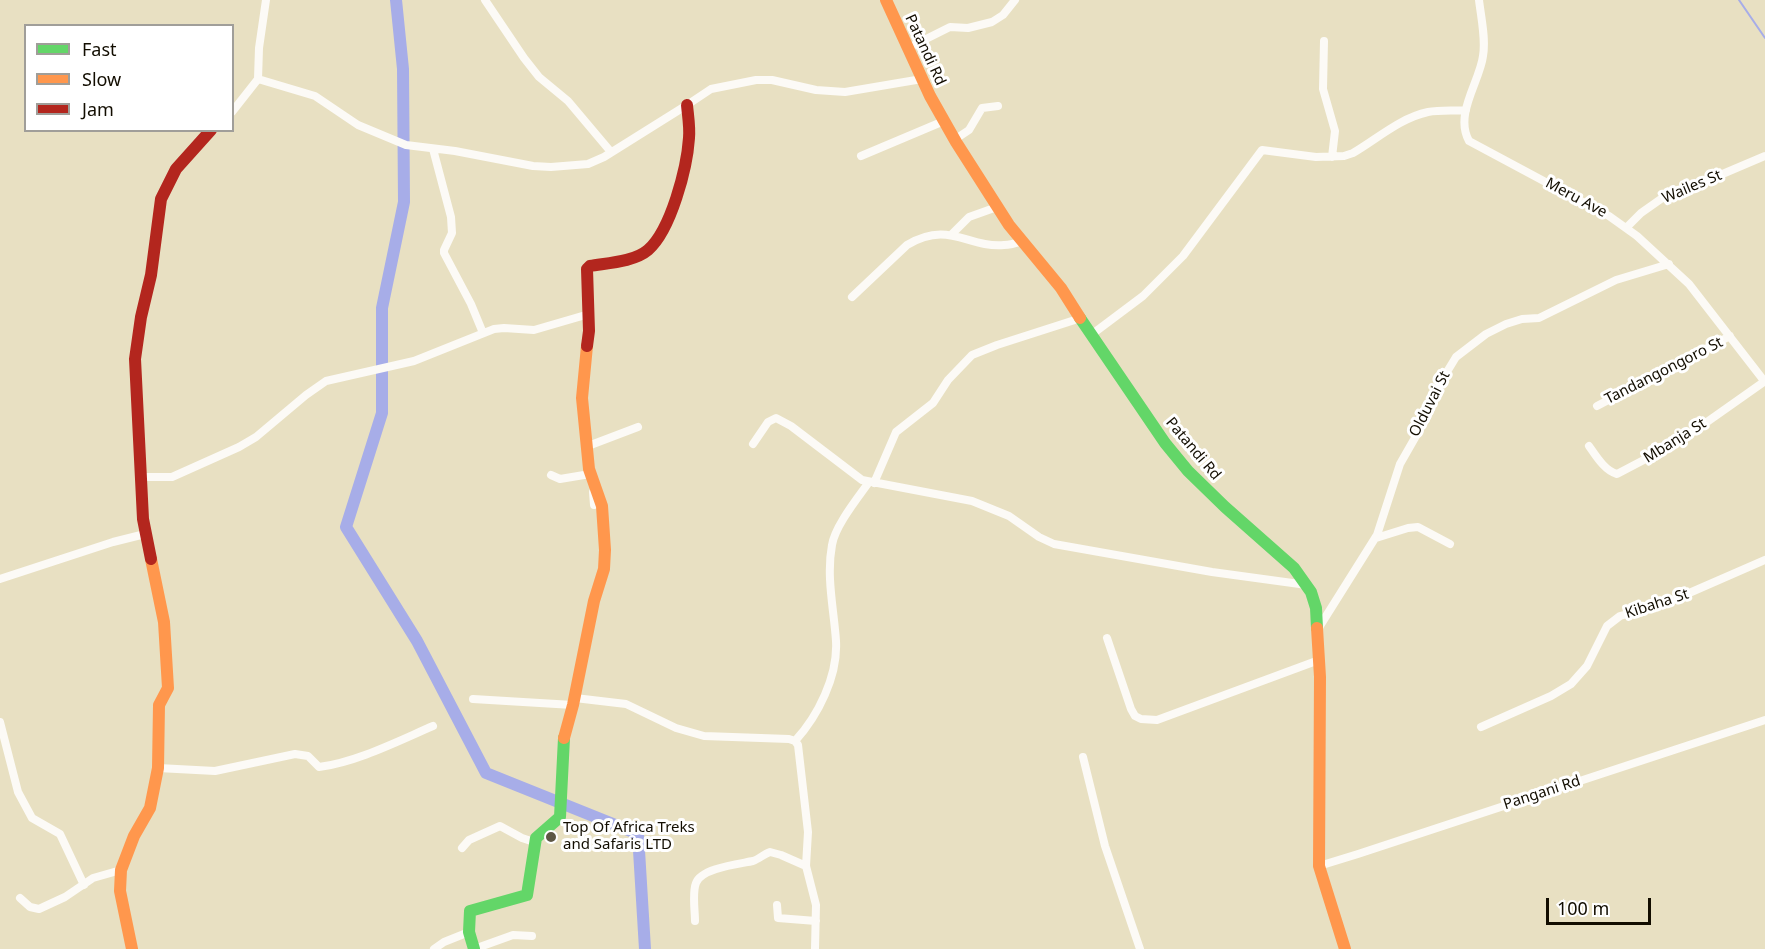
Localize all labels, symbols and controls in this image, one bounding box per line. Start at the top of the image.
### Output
street label: Patandi Rd [901,12,949,88]
legend [24,24,234,132]
text: Fast [82,37,117,61]
text: Slow [82,67,121,91]
text: Jam [82,97,114,121]
street label: Wailes St [1659,166,1725,208]
street label: Meru Ave [1542,174,1610,222]
street label: Tandangongoro St [1602,333,1726,409]
street label: Olduvai St [1406,368,1454,440]
street label: Patandi Rd [1162,414,1224,484]
street label: Mbanja St [1640,415,1710,467]
street label: Kibaha St [1623,585,1691,623]
street label: Pangani Rd [1501,772,1583,814]
place label: Top Of Africa Treks and Safaris LTD [563,819,695,854]
marker: Top Of Africa Treks and Safaris LTD [544,830,558,844]
scale bar [1549,886,1654,924]
text: 100 m [1557,896,1609,920]

